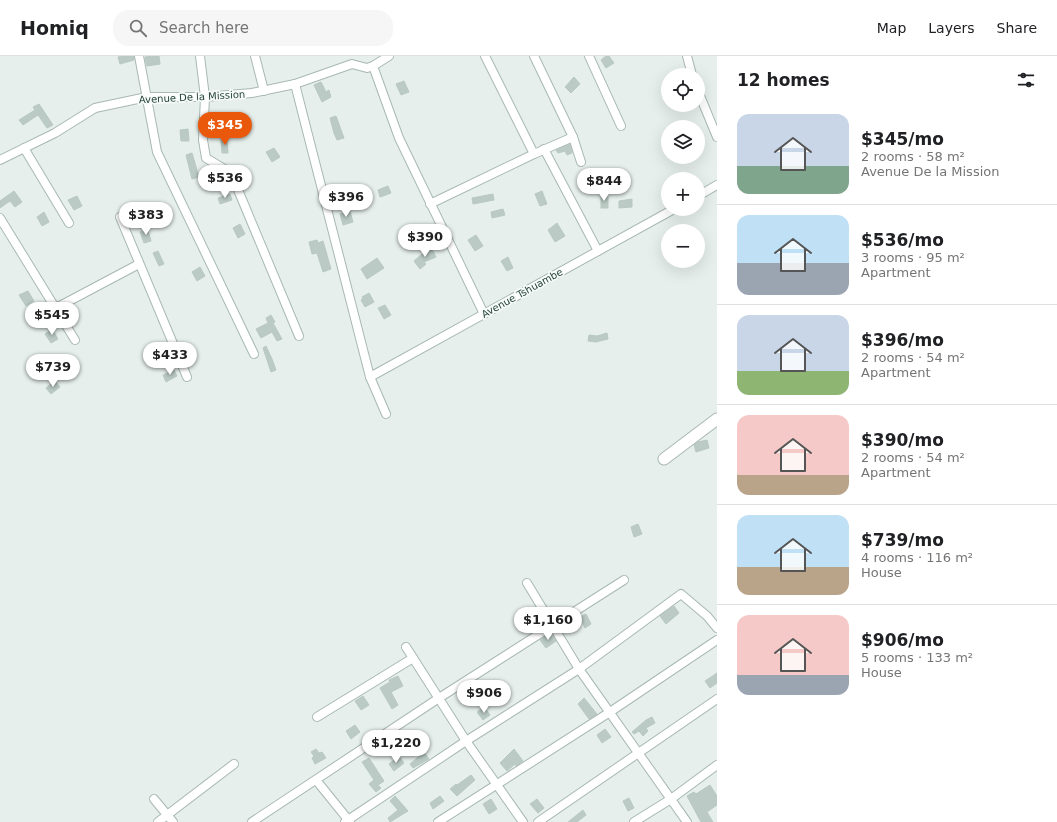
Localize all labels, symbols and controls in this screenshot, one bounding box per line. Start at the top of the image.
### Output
search box [113,10,393,46]
text: Homiq [20,17,89,39]
icon: search [127,17,149,39]
text: Search here [159,19,249,37]
text: Map [877,20,906,36]
text: Layers [928,20,975,36]
text: Share [997,20,1037,36]
map controls [661,68,705,268]
button: locate [661,68,705,112]
icon: filters [1015,69,1037,91]
text: 12 homes [737,70,830,90]
street label: Avenue De la Mission [139,89,245,105]
pin: $345 [201,112,249,146]
text: $345 [207,117,243,132]
button: layers [661,120,705,164]
text: $345/mo [861,129,944,149]
icon: home [769,130,817,178]
text: 2 rooms · 58 m² [861,149,965,164]
text: Avenue De la Mission [861,164,999,179]
pin: $536 [201,165,249,199]
pin: $844 [580,168,628,202]
text: $536 [207,170,243,185]
button: + [661,172,705,216]
text: $844 [586,173,622,188]
pin: $396 [322,184,370,218]
text: $396 [328,189,364,204]
pin: $383 [122,202,170,236]
text: $383 [128,207,164,222]
pin: $390 [401,224,449,258]
button: − [661,224,705,268]
text: $390 [407,229,443,244]
text: $536/mo [861,230,944,250]
icon: home [769,231,817,279]
text: 3 rooms · 95 m² [861,250,965,265]
text: Apartment [861,265,931,280]
street label: Avenue Tshuambe [480,266,564,320]
pin: $545 [28,302,76,336]
text: $545 [34,307,70,322]
text: $396/mo [861,330,944,350]
icon: home [769,331,817,379]
pin: $433 [146,342,194,376]
text: $433 [152,347,188,362]
text: 2 rooms · 54 m² [861,350,965,365]
pin: $739 [29,354,77,388]
text: $739 [35,359,71,374]
text: Apartment [861,365,931,380]
text: $390/mo [861,430,944,450]
icon: home [769,431,817,479]
text: 2 rooms · 54 m² [861,450,965,465]
text: Apartment [861,465,931,480]
text: $739/mo [861,530,944,550]
icon: home [769,531,817,579]
text: 4 rooms · 116 m² [861,550,973,565]
text: House [861,565,902,580]
pin: $1,160 [515,607,581,641]
text: $1,160 [523,612,573,627]
text: $906/mo [861,630,944,650]
icon: home [769,631,817,679]
text: 5 rooms · 133 m² [861,650,973,665]
text: House [861,665,902,680]
pin: $906 [460,680,508,714]
text: $906 [466,685,502,700]
pin: $1,220 [363,730,429,764]
text: $1,220 [371,735,421,750]

